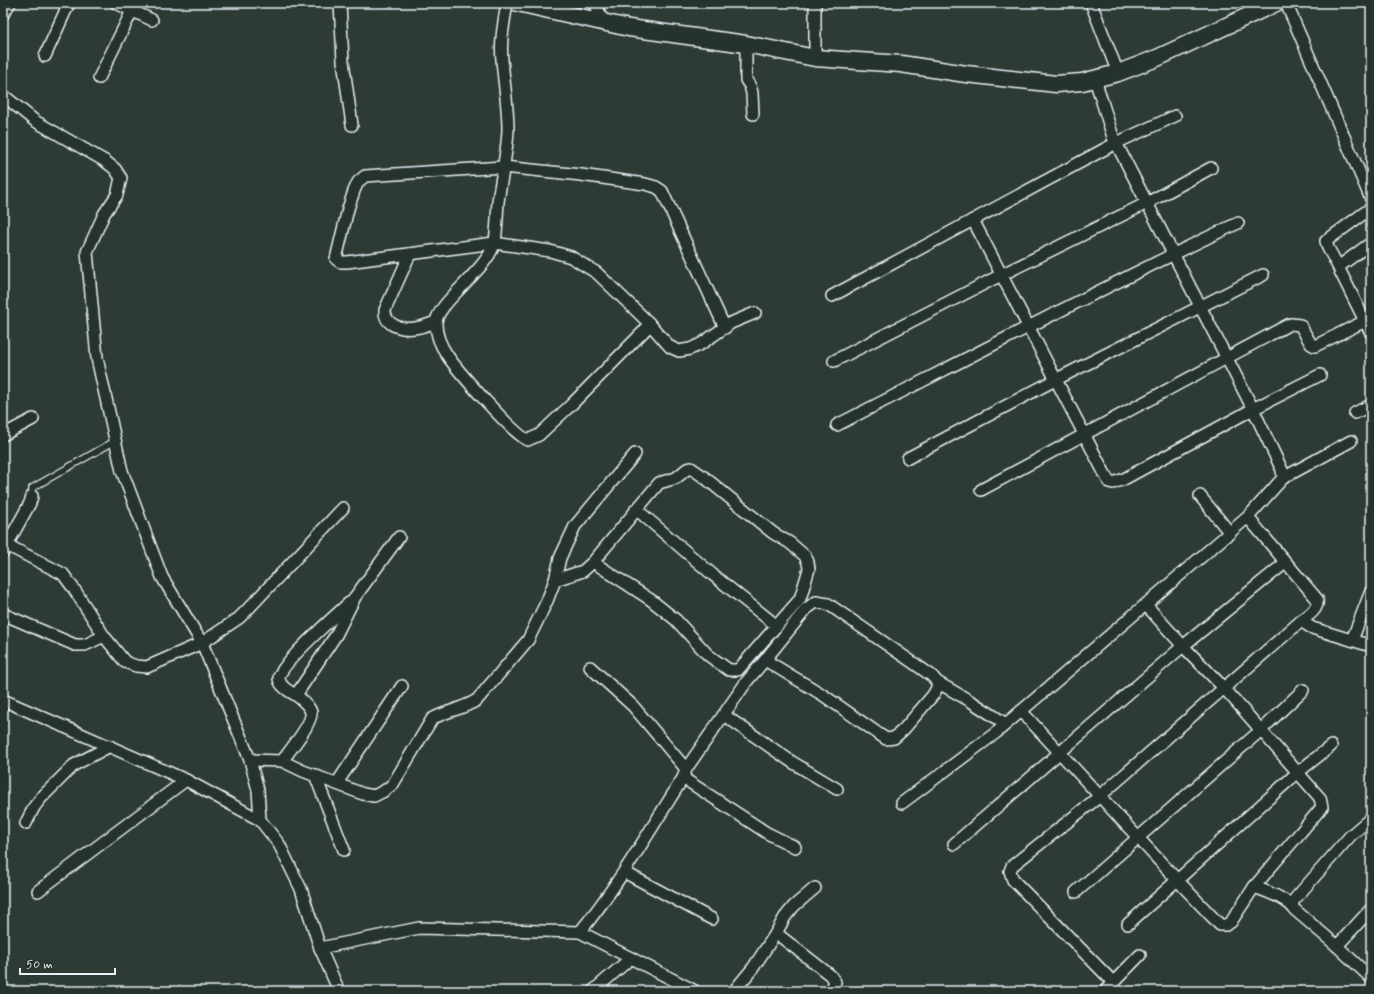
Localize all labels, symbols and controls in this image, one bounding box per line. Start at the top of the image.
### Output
scale bar [20,950,115,976]
text: 50 m [26,957,53,973]

